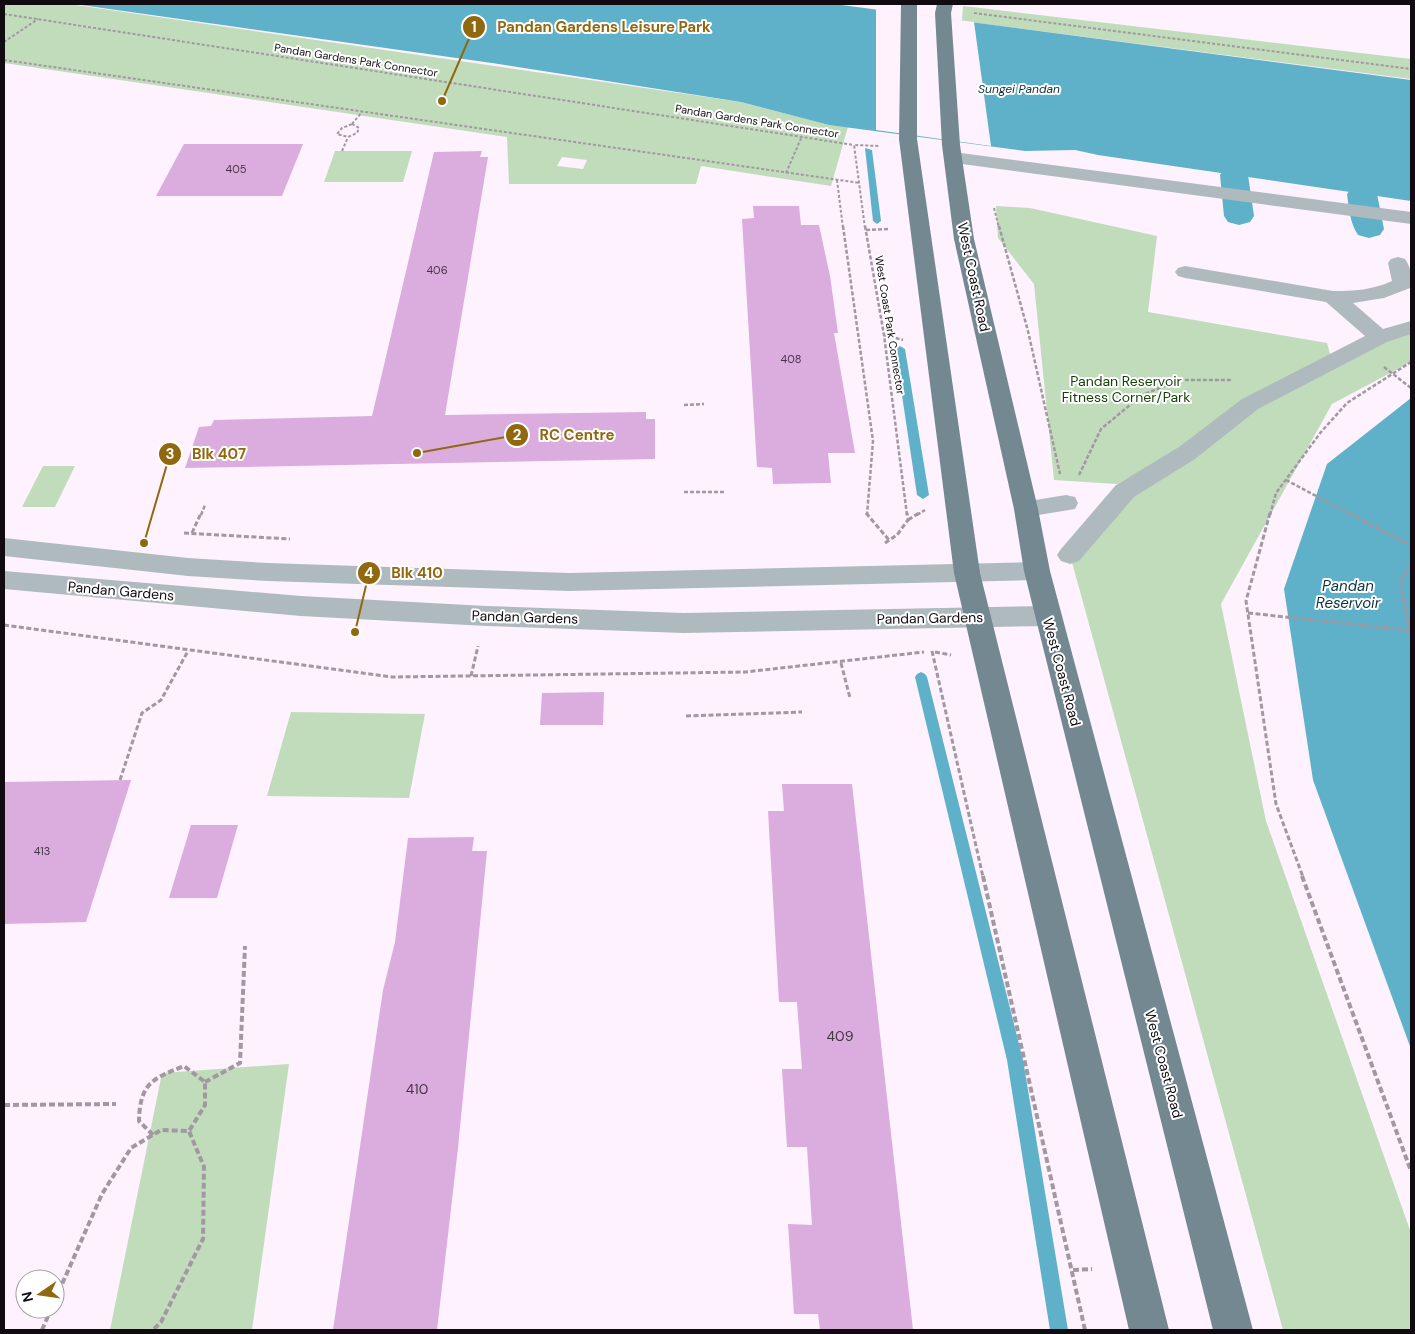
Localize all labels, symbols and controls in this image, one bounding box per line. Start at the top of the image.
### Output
callout: Pandan Gardens Leisure Park [462,12,720,42]
text: 1 [471,17,477,37]
text: Pandan Gardens Leisure Park [497,17,711,37]
street label: Pandan Gardens Park Connector [273,40,439,80]
water label: Sungei Pandan [978,81,1060,97]
street label: Pandan Gardens Park Connector [674,101,840,141]
house number: 405 [226,162,247,176]
street label: West Coast Road [954,221,994,333]
street label: West Coast Park Connector [872,254,908,396]
house number: 406 [426,263,448,277]
house number: 408 [781,352,801,366]
park label: Pandan Reservoir Fitness Corner/Park [1062,372,1190,406]
callout: RC Centre [504,420,624,450]
text: 2 [513,425,522,445]
text: RC Centre [540,425,614,445]
callout: Blk 407 [157,439,256,469]
text: 3 [165,444,175,464]
text: Blk 407 [192,444,246,464]
callout: Blk 410 [357,558,453,588]
text: 4 [364,563,374,583]
text: Blk 410 [391,563,443,583]
water label: Pandan Reservoir [1316,576,1381,613]
street label: Pandan Gardens [67,577,175,605]
street label: Pandan Gardens [471,606,579,628]
street label: Pandan Gardens [877,608,983,628]
street label: West Coast Road [1039,616,1085,728]
house number: 413 [34,844,50,858]
street label: West Coast Road [1141,1008,1187,1120]
house number: 409 [827,1027,854,1045]
house number: 410 [406,1080,428,1098]
north arrow [15,1269,65,1319]
text: N [17,1290,37,1304]

